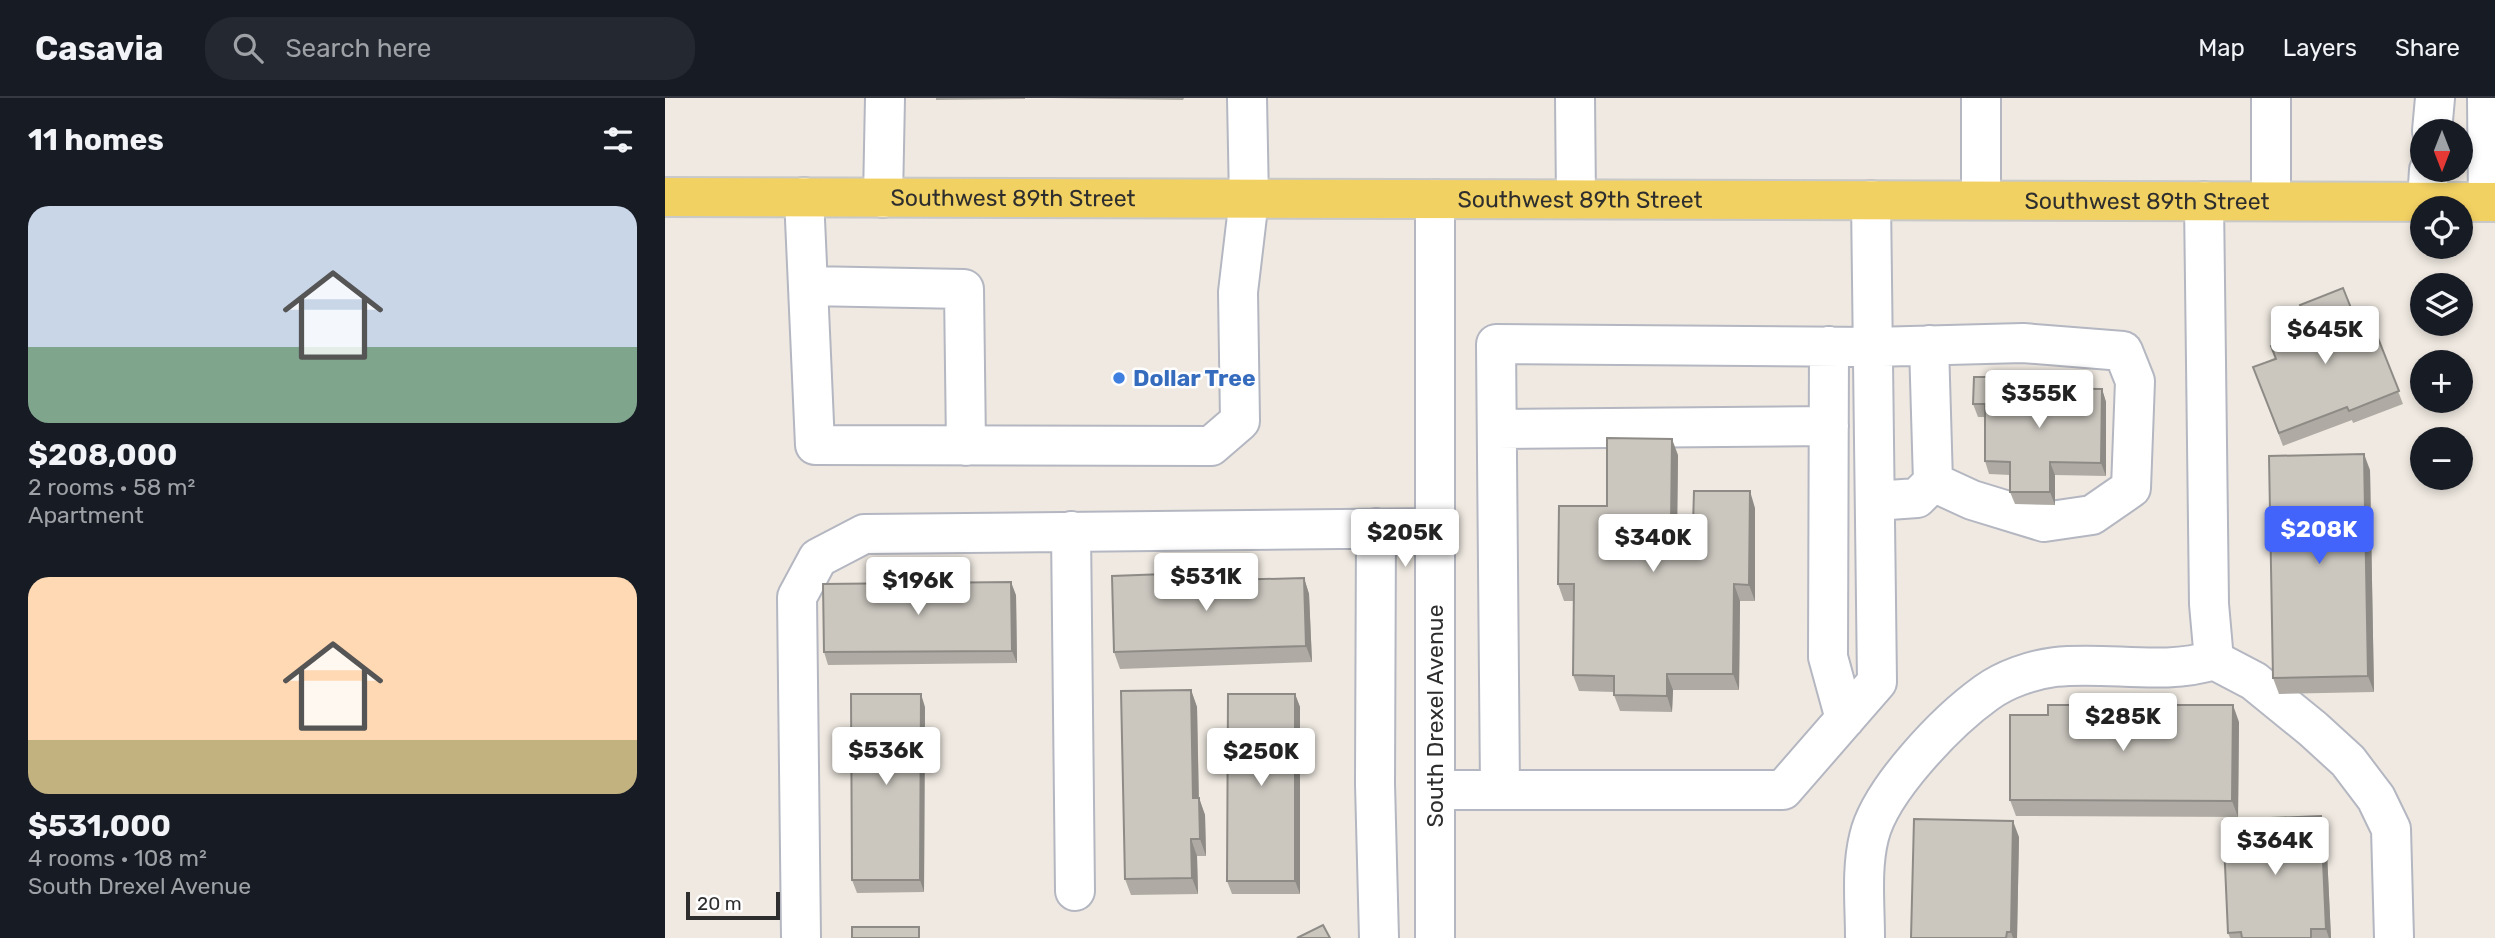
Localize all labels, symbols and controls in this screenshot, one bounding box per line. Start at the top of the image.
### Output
search box [205,17,695,80]
text: Casavia [35,29,163,68]
icon: search [229,29,267,67]
text: Search here [285,33,431,64]
text: Map [2198,34,2245,62]
text: Layers [2283,34,2357,62]
text: Share [2395,34,2460,62]
north arrow [2410,119,2473,182]
map controls [2410,119,2473,490]
icon: filters [599,121,637,159]
text: 11 homes [28,122,164,158]
street label: Southwest 89th Street [890,184,1136,212]
street label: Southwest 89th Street [1457,185,1703,214]
street label: Southwest 89th Street [2024,187,2270,215]
button: locate [2410,196,2473,259]
icon: home [270,252,396,378]
button: layers [2410,273,2473,336]
pin: $645K [2276,306,2374,366]
text: $645K [2287,315,2363,343]
button: + [2410,350,2473,413]
place label: Dollar Tree [1133,364,1256,392]
marker: Dollar Tree [1111,370,1127,386]
pin: $355K [1990,370,2088,430]
text: $355K [2001,379,2077,407]
button: − [2410,427,2473,490]
text: $208,000 [28,437,177,473]
text: 2 rooms · 58 m² [28,473,195,501]
text: Apartment [28,501,144,529]
pin: $208K [2270,506,2368,566]
pin: $205K [1356,510,1454,569]
pin: $340K [1604,514,1702,574]
text: $208K [2281,515,2357,543]
text: $205K [1367,518,1443,546]
text: $340K [1614,523,1692,551]
pin: $531K [1157,554,1255,613]
pin: $196K [869,558,967,617]
text: $531K [1170,562,1242,590]
text: $196K [882,566,954,594]
street label: South Drexel Avenue [1421,604,1449,828]
icon: home [270,623,396,749]
pin: $285K [2074,694,2172,753]
text: $285K [2085,702,2161,730]
pin: $536K [837,728,935,787]
pin: $250K [1212,728,1310,788]
text: $536K [848,736,924,764]
text: $250K [1223,737,1299,765]
text: $531,000 [28,808,171,844]
pin: $364K [2226,818,2324,877]
text: $364K [2237,826,2313,854]
text: 4 rooms · 108 m² [28,844,207,872]
text: South Drexel Avenue [28,872,251,900]
scale bar [686,889,781,921]
text: 20 m [697,892,742,915]

